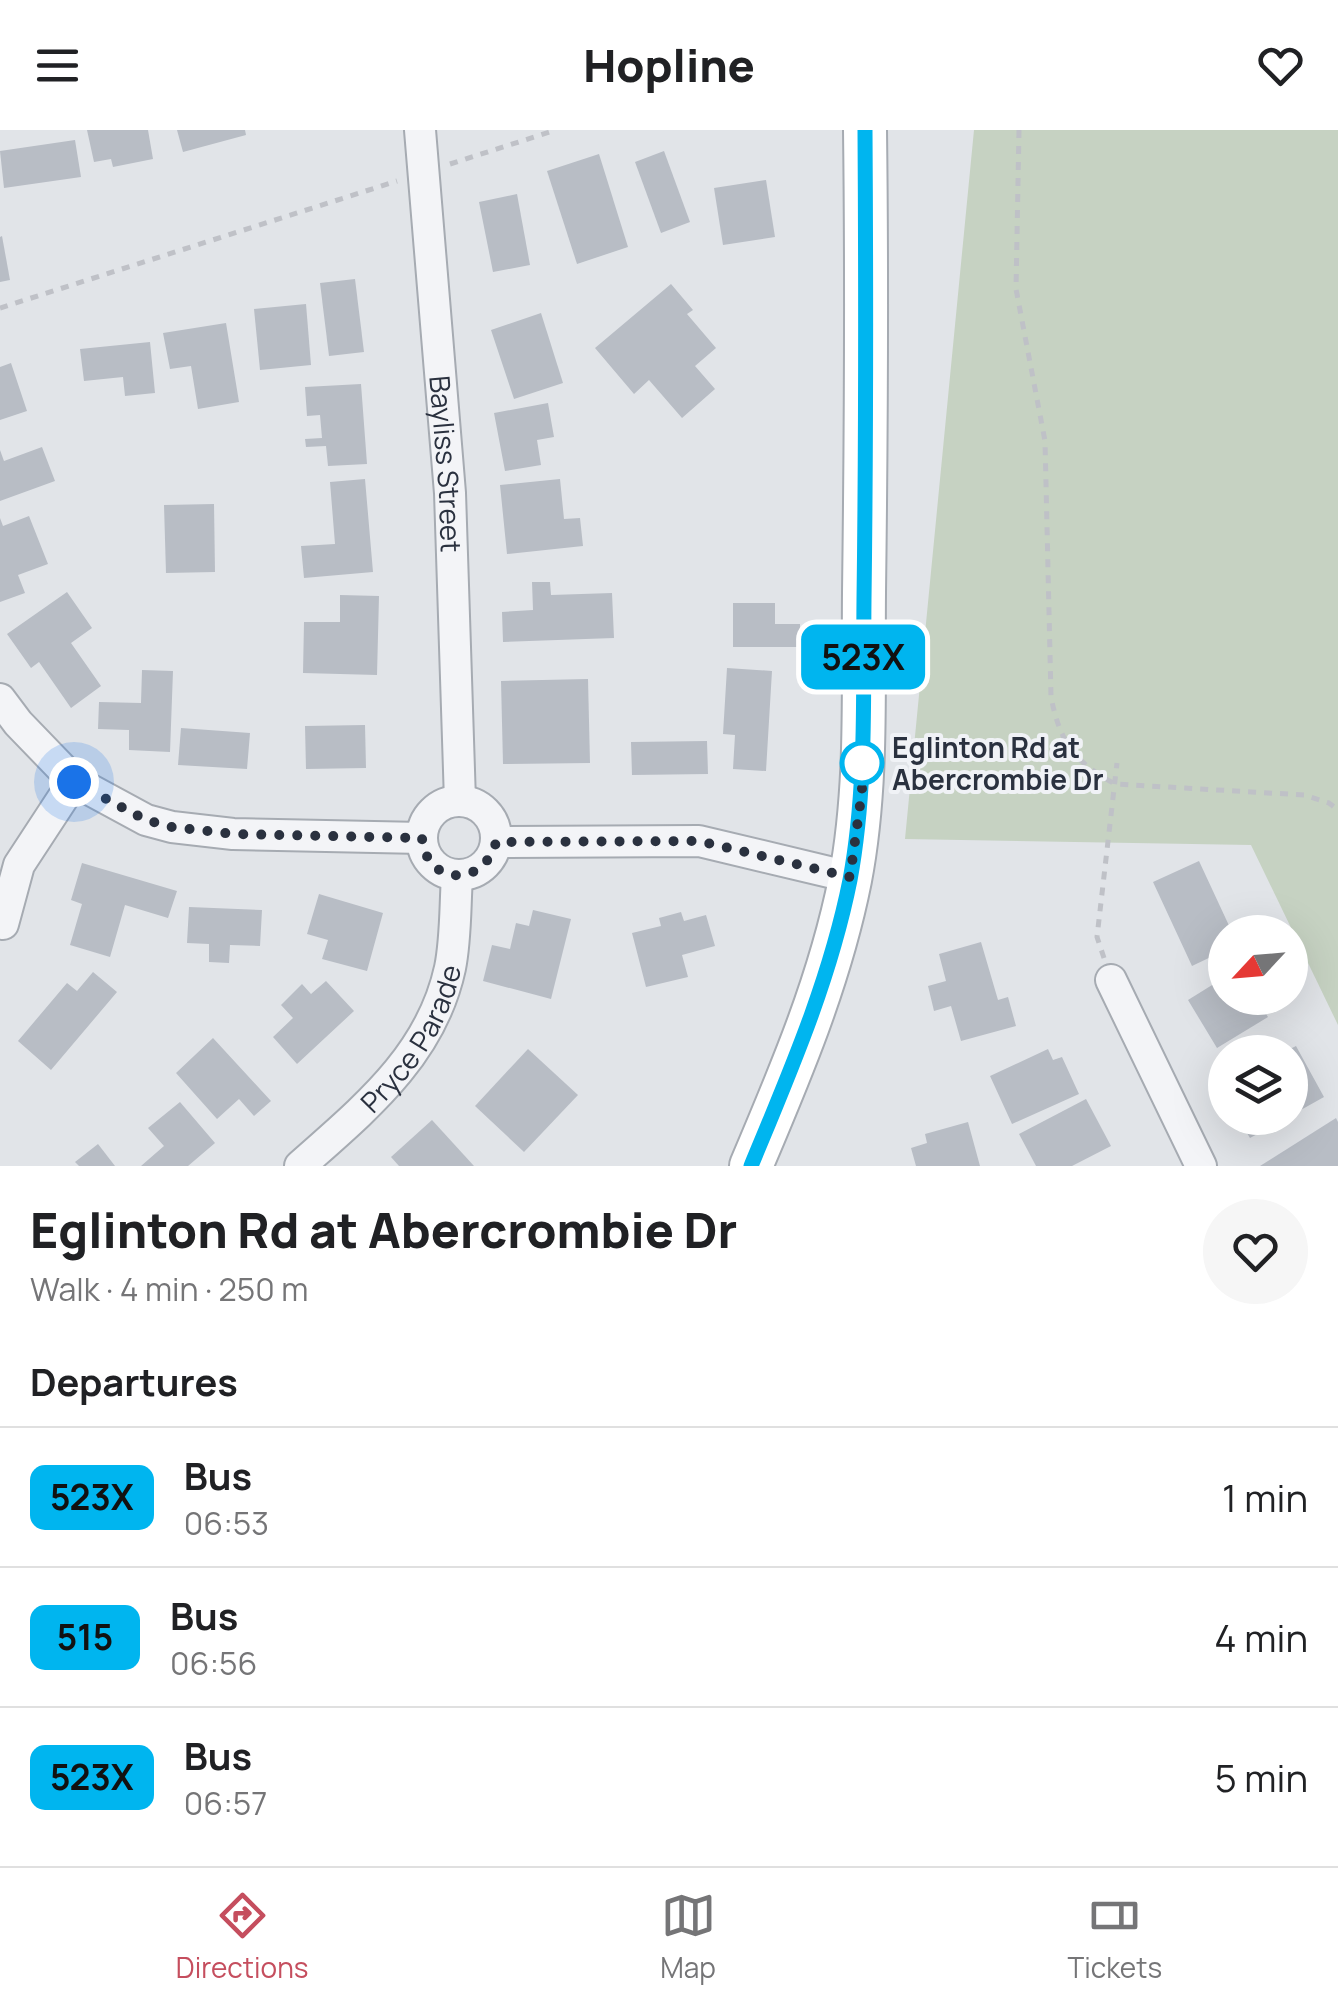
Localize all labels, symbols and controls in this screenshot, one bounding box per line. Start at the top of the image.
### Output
text: Hopline [583,34,755,96]
icon: menu [30,38,85,93]
icon: heart [1253,38,1308,93]
street label: Bayliss Street [421,374,471,553]
line badge: 523X [793,624,933,690]
text: 523X [821,633,905,681]
place label: Eglinton Rd at Abercrombie Dr [892,728,1104,798]
marker: Eglinton Rd at Abercrombie Dr [841,742,883,784]
your location [49,757,99,807]
north arrow [1208,915,1308,1015]
map controls [1208,915,1308,1135]
street label: Pryce Parade [352,961,469,1120]
button: layers [1208,1035,1308,1135]
text: Eglinton Rd at Abercrombie Dr [30,1197,737,1262]
button: heart [1203,1199,1308,1304]
text: Walk · 4 min · 250 m [30,1267,308,1311]
text: Departures [30,1355,238,1407]
text: Bus [184,1449,252,1501]
text: 1 min [1222,1471,1308,1523]
text: 523X [50,1473,134,1521]
text: 06:53 [184,1501,269,1545]
text: Bus [170,1589,238,1641]
text: 4 min [1214,1611,1308,1663]
text: 515 [57,1613,113,1661]
text: 06:56 [170,1641,257,1685]
text: Bus [184,1729,252,1781]
text: 5 min [1215,1751,1308,1803]
text: 523X [50,1753,134,1801]
text: 06:57 [184,1781,267,1825]
tab: Directions [176,1888,309,1986]
tab: Map [660,1888,716,1986]
tab: Tickets [1068,1888,1162,1986]

